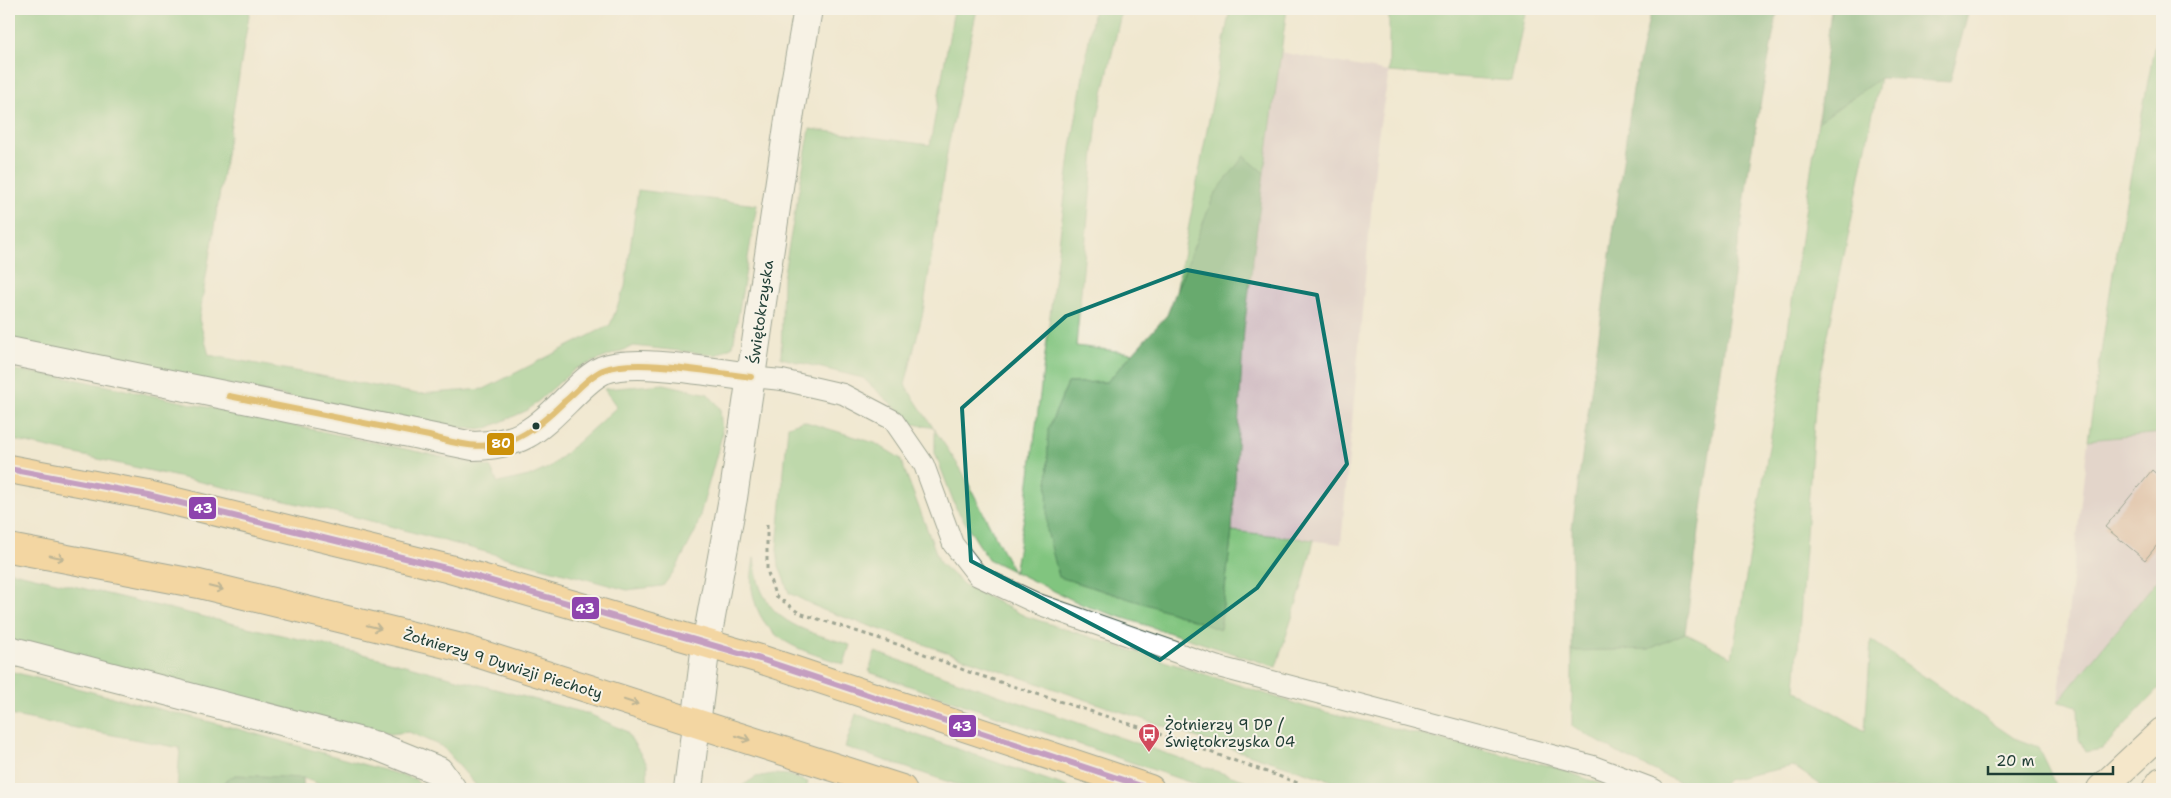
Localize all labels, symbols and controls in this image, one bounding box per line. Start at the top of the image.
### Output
street label: Świętokrzyska [743,258,778,365]
unlabelled marker [531,421,541,431]
line badge: 80 [486,432,515,456]
text: 80 [491,434,511,452]
line badge: 43 [188,496,217,520]
text: 43 [194,499,213,517]
one-way arrow [48,553,64,562]
one-way arrow [208,584,224,593]
line badge: 43 [571,596,600,620]
text: 43 [576,599,595,617]
one-way arrow [365,623,381,632]
street label: Żołnierzy 9 Dywizji Piechoty [401,624,605,704]
one-way arrow [622,698,638,707]
line badge: 43 [948,714,977,738]
place label: Żołnierzy 9 DP / Świętokrzyska 04 [1165,715,1295,752]
text: 43 [953,717,972,735]
bus stop icon: Żołnierzy 9 DP / Świętokrzyska 04 [1137,722,1161,753]
one-way arrow [735,734,750,743]
scale bar [1988,743,2114,775]
text: 20 m [1996,751,2035,771]

